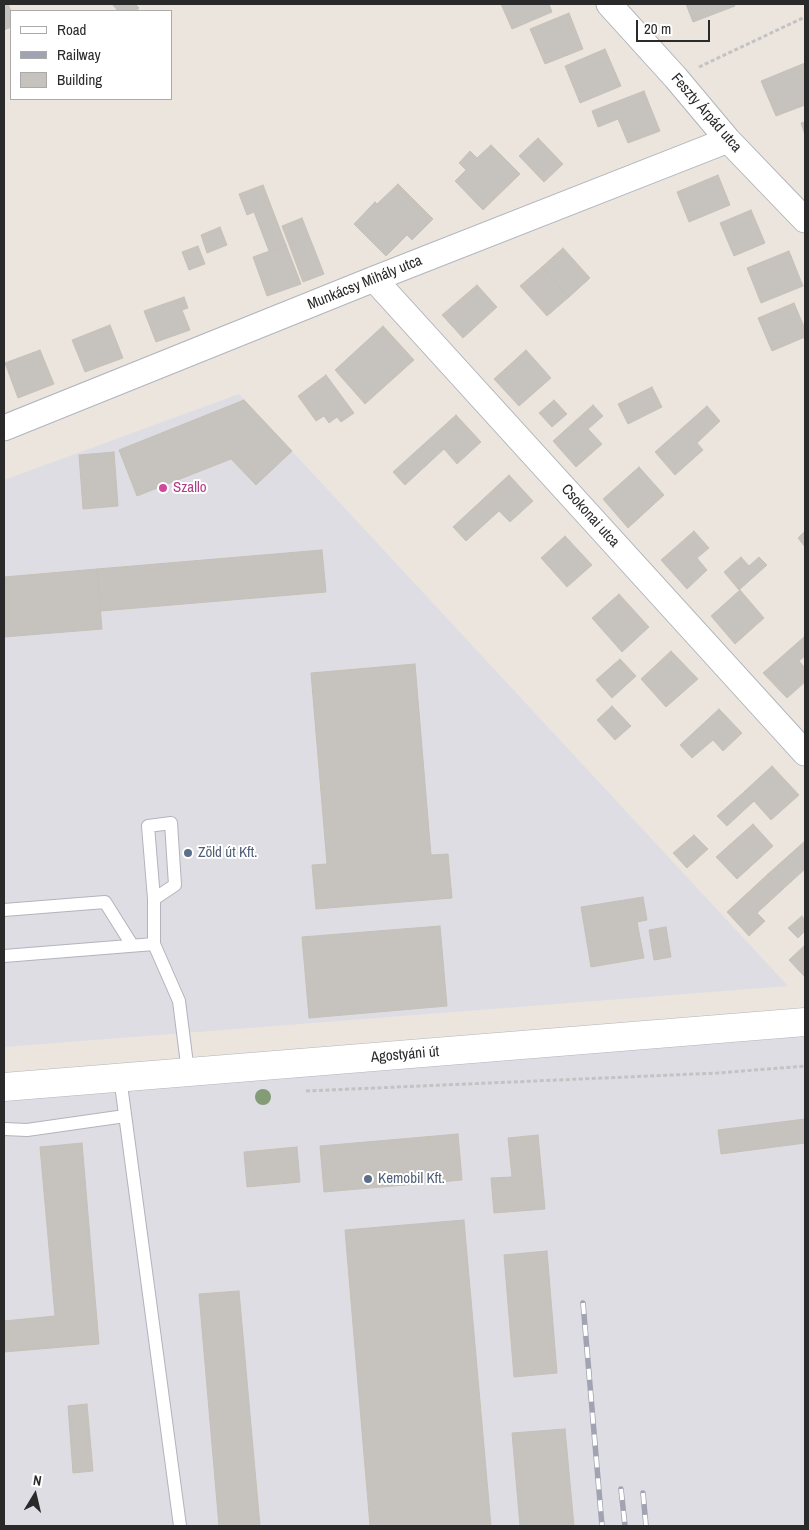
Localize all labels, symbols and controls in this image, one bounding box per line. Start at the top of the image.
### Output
legend [10,10,172,100]
scale bar [639,10,713,42]
text: 20 m [644,18,671,39]
text: Road [57,19,86,40]
text: Railway [57,44,101,65]
text: Building [57,69,102,90]
street label: Feszty Árpád utca [667,70,745,156]
street label: Munkácsy Mihály utca [305,252,425,314]
place label: Szallo [173,479,206,497]
street label: Csokonai utca [557,481,623,551]
marker: Szallo [157,482,169,494]
place label: Zöld út Kft. [198,844,257,862]
marker: Zöld út Kft. [182,847,194,859]
street label: Agostyáni út [370,1043,440,1067]
place label: Kemobil Kft. [378,1170,445,1188]
marker: Kemobil Kft. [362,1173,374,1185]
north arrow [10,1470,60,1520]
text: N [32,1471,43,1490]

